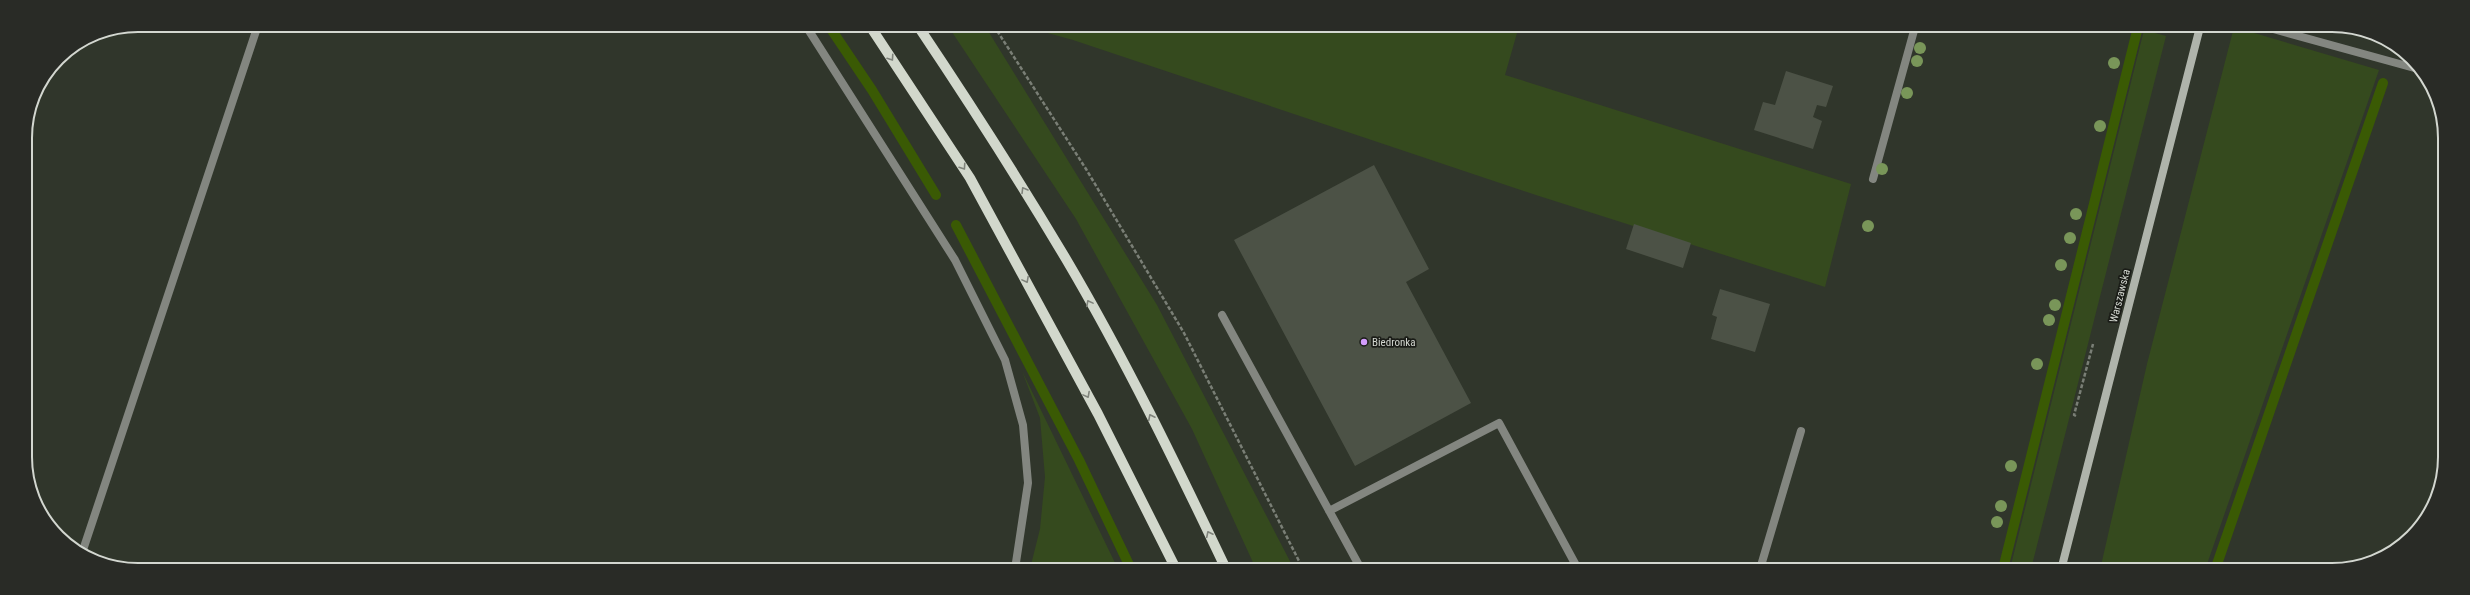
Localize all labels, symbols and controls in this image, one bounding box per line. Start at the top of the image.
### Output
one-way arrow [886,54,894,61]
one-way arrow [958,162,965,169]
one-way arrow [1021,187,1029,194]
street label: Warszawska [2107,268,2133,324]
one-way arrow [1021,276,1028,284]
one-way arrow [1087,300,1094,307]
place label: Biedronka [1372,336,1415,349]
marker: Biedronka [1359,337,1369,347]
one-way arrow [1083,391,1090,398]
one-way arrow [1148,414,1155,422]
one-way arrow [1206,530,1214,538]

